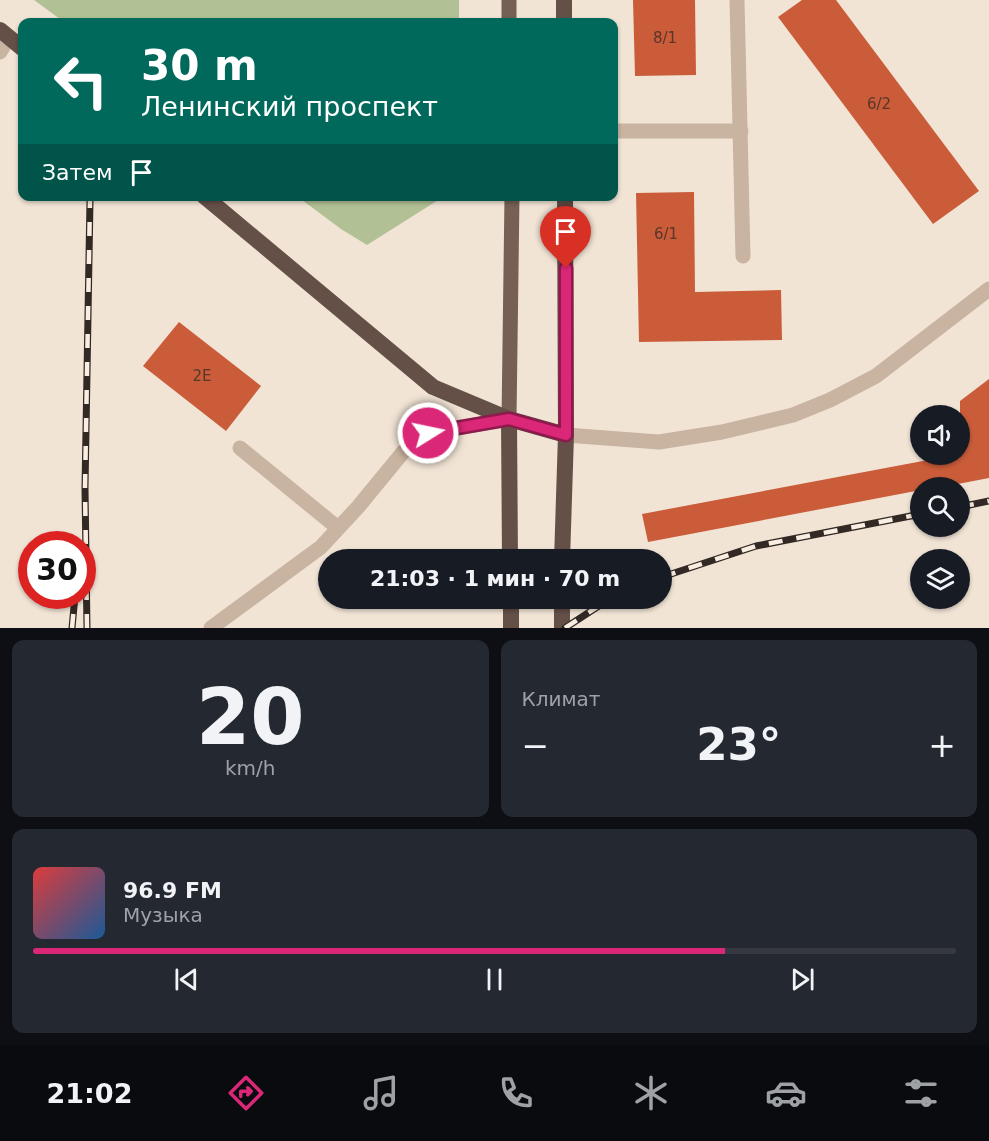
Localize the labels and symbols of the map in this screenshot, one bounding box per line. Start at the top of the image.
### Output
house number: 8/1 [653,29,677,47]
house number: 6/2 [867,95,891,113]
pin [540,206,591,268]
house number: 6/1 [654,225,678,243]
house number: 2Е [192,367,212,385]
position arrow [396,401,460,465]
speed limit sign: 30 [18,531,96,609]

